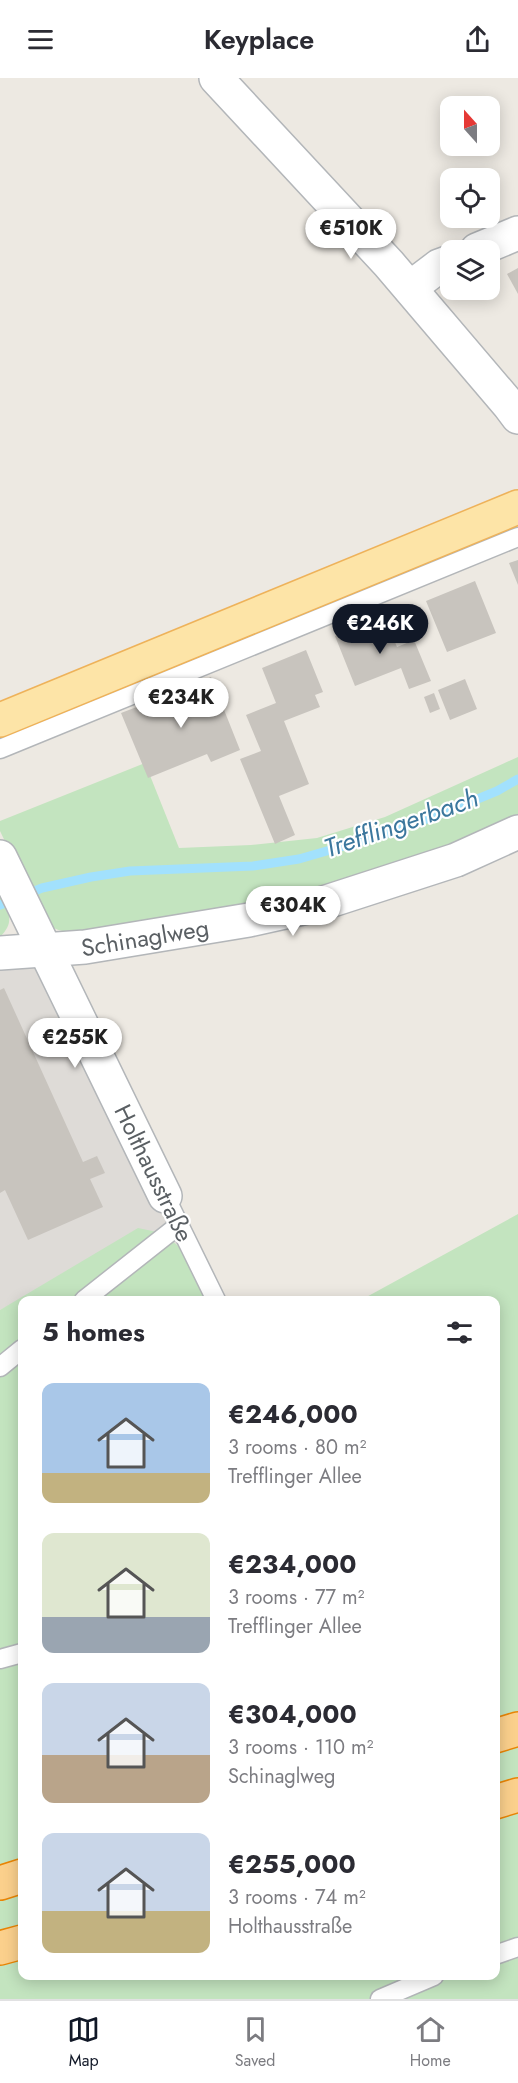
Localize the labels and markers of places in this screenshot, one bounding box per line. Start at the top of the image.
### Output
pin: €510K [309,209,393,260]
pin: €246K [338,604,422,655]
pin: €234K [139,678,223,729]
pin: €304K [251,886,335,937]
pin: €255K [33,1018,117,1069]

